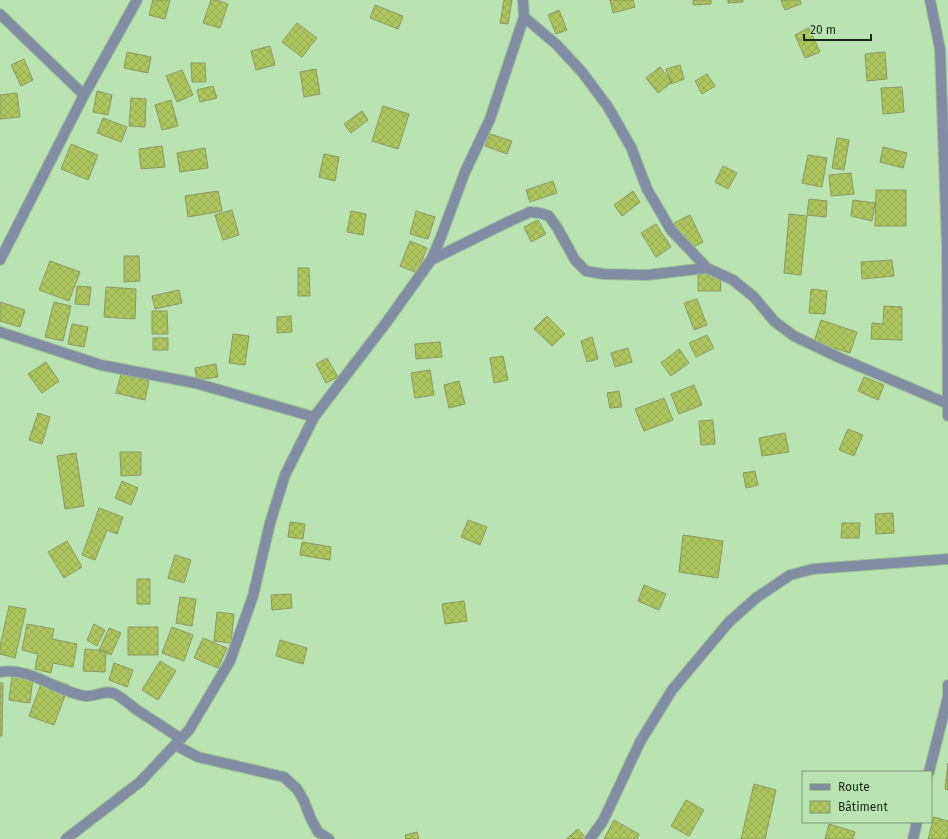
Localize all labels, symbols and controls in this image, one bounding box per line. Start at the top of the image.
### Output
scale bar [804,16,871,42]
text: 20 m [810,23,836,37]
legend [802,771,932,823]
text: Route [838,780,870,794]
text: Bâtiment [838,800,888,814]

